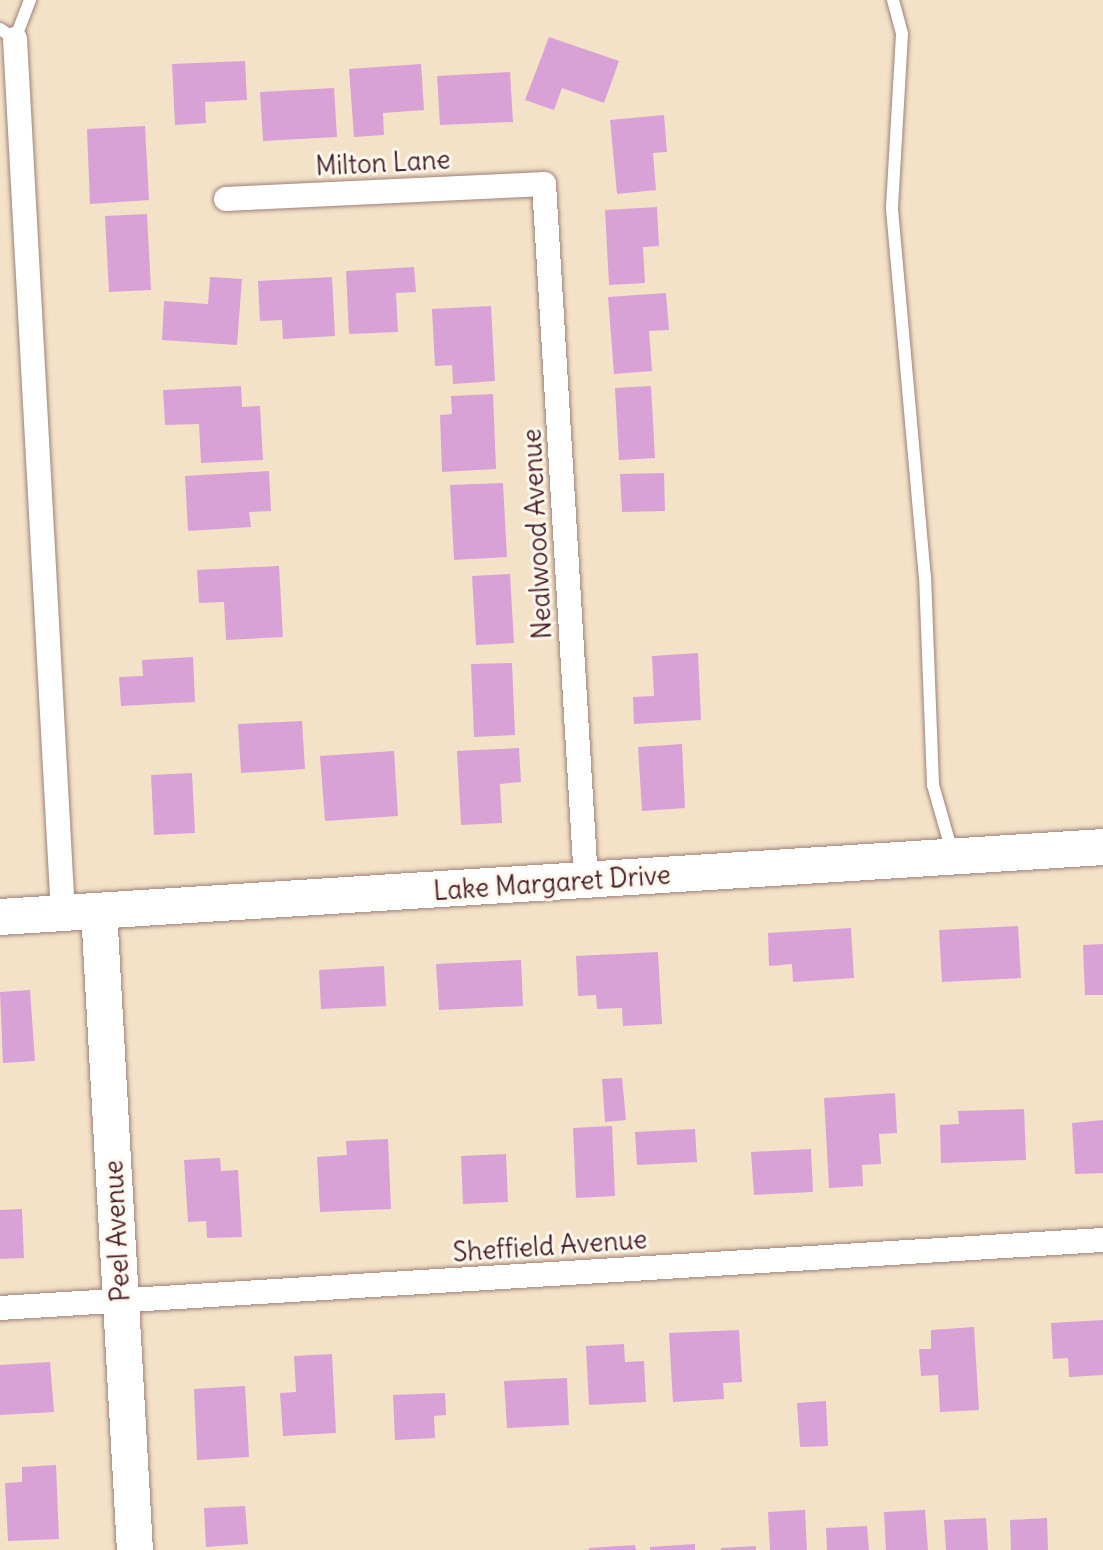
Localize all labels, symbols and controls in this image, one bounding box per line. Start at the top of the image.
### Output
street label: Milton Lane [315,144,451,182]
street label: Nealwood Avenue [516,428,558,640]
street label: Lake Margaret Drive [432,859,672,907]
street label: Peel Avenue [98,1159,136,1303]
street label: Sheffield Avenue [452,1224,648,1268]

